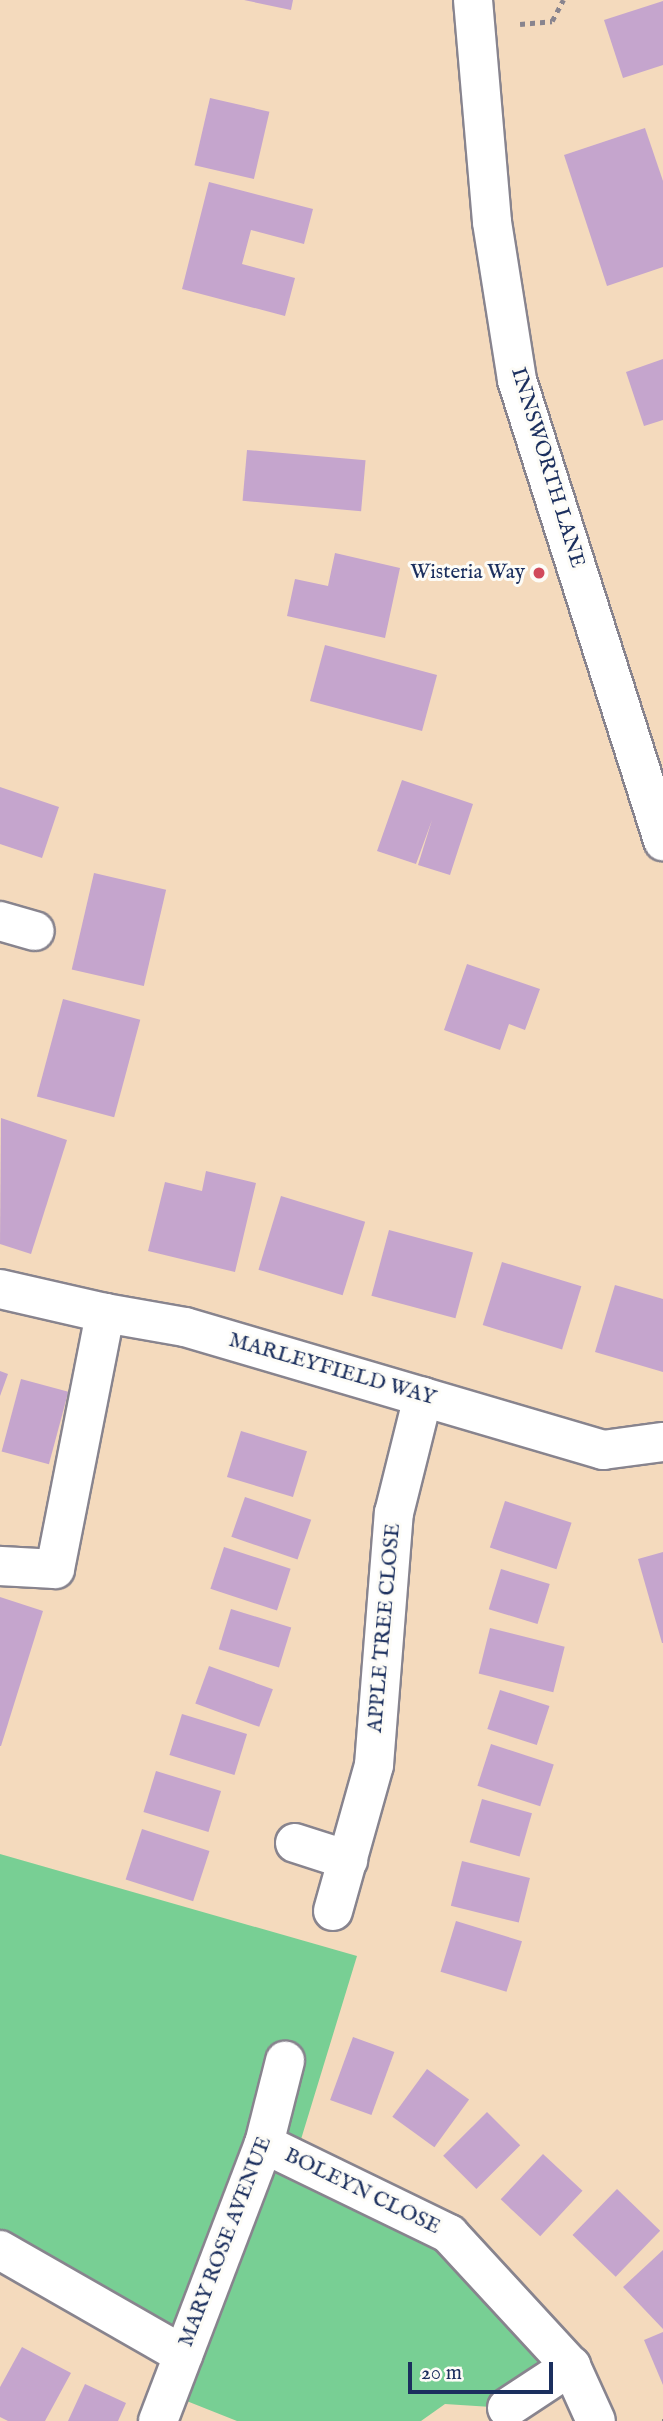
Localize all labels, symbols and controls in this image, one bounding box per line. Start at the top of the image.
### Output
street label: INNSWORTH LANE [505,365,589,571]
place label: Wisteria Way [410,560,525,586]
marker: Wisteria Way [531,565,547,581]
street label: MARLEYFIELD WAY [226,1328,438,1412]
street label: APPLE TREE CLOSE [363,1522,407,1734]
street label: MARY ROSE AVENUE [174,2133,278,2351]
street label: BOLEYN CLOSE [280,2143,444,2241]
scale bar [411,2348,556,2392]
text: 20 m [421,2360,462,2387]

